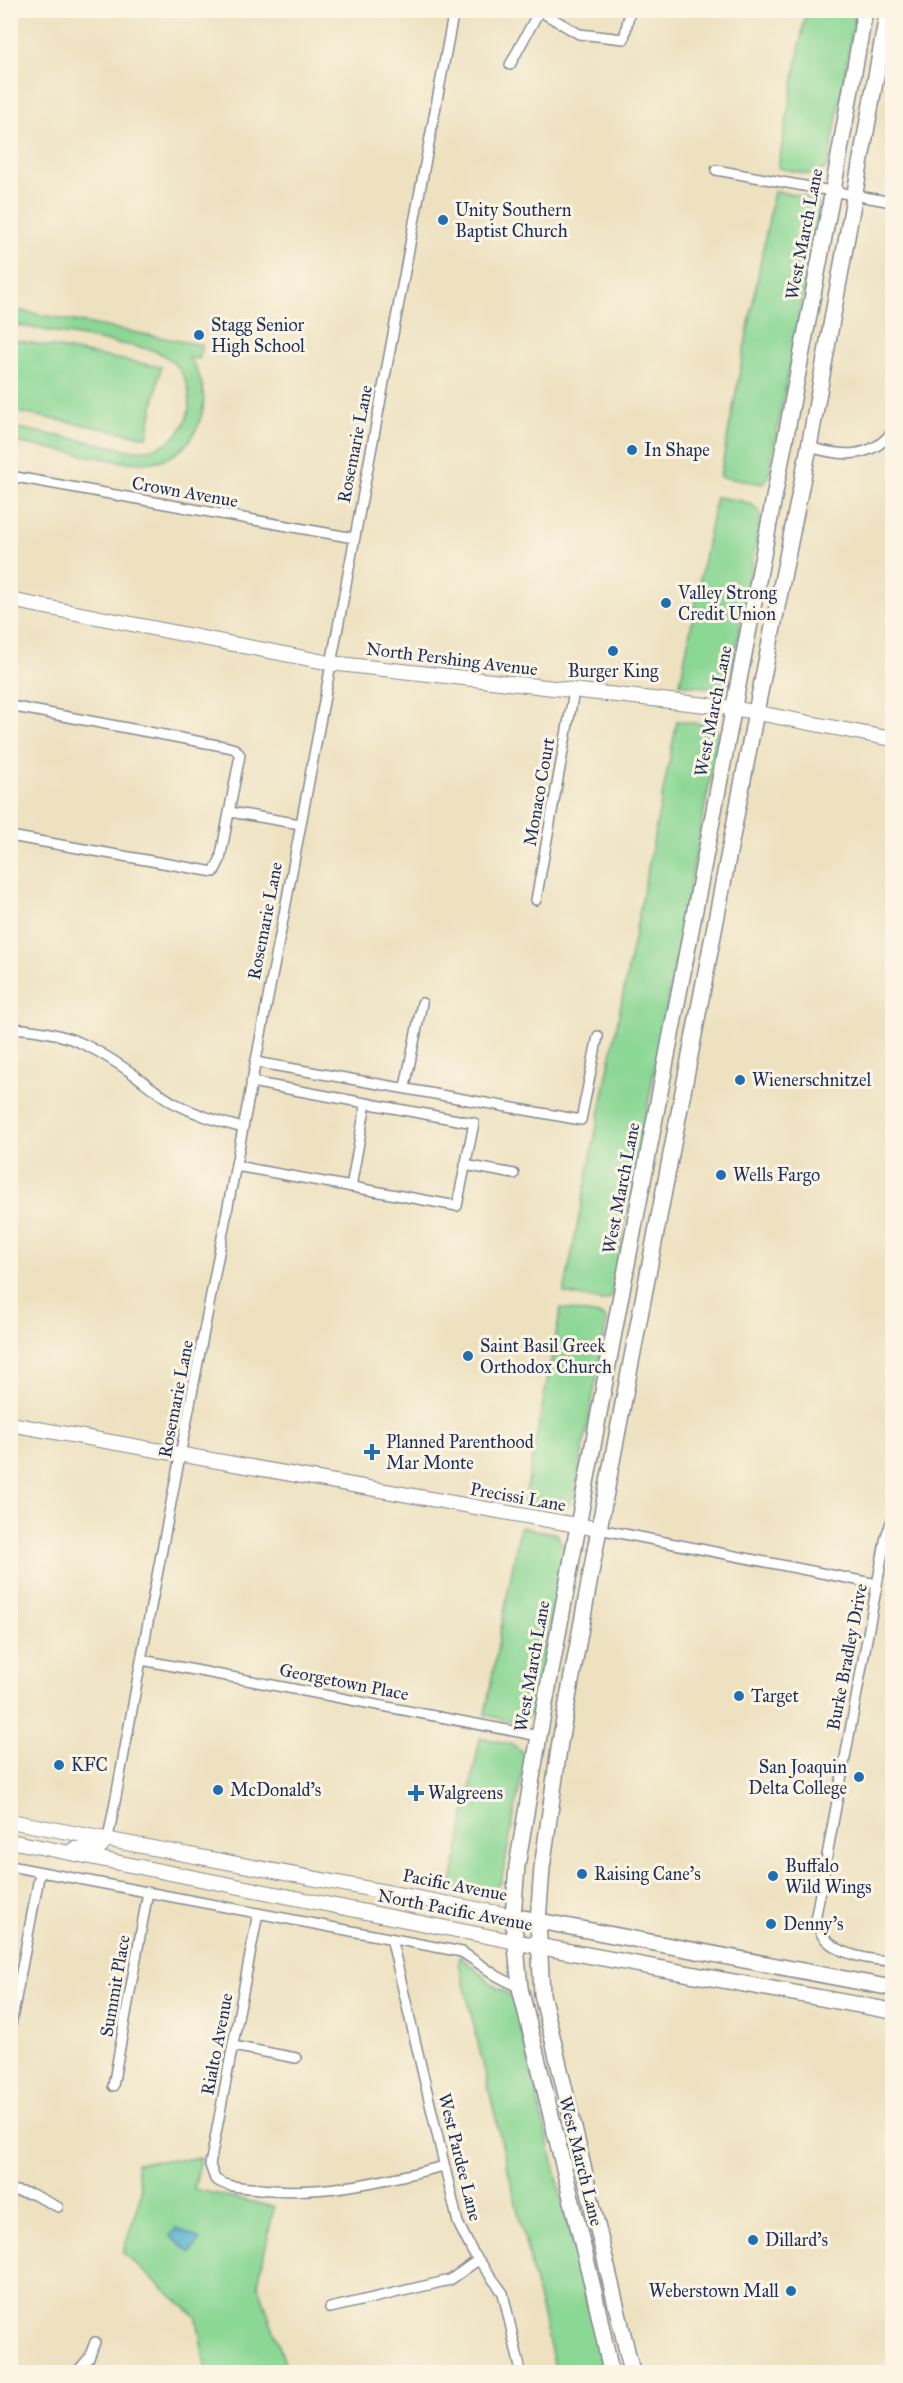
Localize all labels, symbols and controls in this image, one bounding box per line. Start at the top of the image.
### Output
street label: West March Lane [781,167,827,301]
place label: Unity Southern Baptist Church [455,199,572,242]
marker: Unity Southern Baptist Church [436,213,450,227]
place label: Stagg Senior High School [211,314,305,358]
marker: Stagg Senior High School [192,328,206,342]
street label: Rosemarie Lane [333,383,377,505]
place label: In Shape [644,439,710,461]
marker: In Shape [625,443,639,457]
street label: Crown Avenue [130,472,240,512]
place label: Valley Strong Credit Union [677,582,777,625]
marker: Valley Strong Credit Union [659,596,673,610]
street label: North Pershing Avenue [365,638,539,681]
marker: Burger King [606,644,620,658]
street label: West March Lane [690,644,736,778]
place label: Burger King [568,660,659,683]
street label: Monaco Court [519,735,559,848]
street label: Rosemarie Lane [243,860,287,982]
place label: Wienerschnitzel [752,1069,871,1091]
marker: Wienerschnitzel [733,1073,747,1087]
street label: West March Lane [598,1121,644,1255]
place label: Wells Fargo [733,1164,820,1187]
marker: Wells Fargo [714,1168,728,1182]
place label: Saint Basil Greek Orthodox Church [480,1335,612,1378]
street label: Rosemarie Lane [154,1338,198,1460]
marker: Saint Basil Greek Orthodox Church [461,1349,475,1363]
place label: Planned Parenthood Mar Monte [386,1431,534,1474]
marker: Planned Parenthood Mar Monte [363,1443,381,1461]
street label: Precissi Lane [468,1478,568,1516]
street label: Burke Bradley Drive [822,1582,872,1732]
street label: West March Lane [510,1599,554,1733]
street label: Georgetown Place [277,1659,411,1706]
place label: Target [751,1685,799,1708]
marker: Target [732,1689,746,1703]
place label: KFC [71,1754,108,1776]
place label: San Joaquin Delta College [748,1756,847,1800]
marker: KFC [52,1758,66,1772]
marker: San Joaquin Delta College [852,1770,866,1784]
place label: McDonald's [230,1779,321,1801]
place label: Walgreens [428,1782,503,1805]
marker: McDonald's [211,1783,225,1797]
marker: Walgreens [409,1786,423,1800]
place label: Buffalo Wild Wings [785,1855,872,1899]
place label: Raising Cane's [594,1863,701,1886]
street label: Pacific Avenue [401,1864,509,1906]
marker: Raising Cane's [575,1867,589,1881]
marker: Buffalo Wild Wings [766,1869,780,1883]
street label: North Pacific Avenue [376,1884,534,1936]
place label: Denny's [783,1913,844,1935]
marker: Denny's [764,1917,778,1931]
street label: Summit Place [95,1933,135,2039]
street label: Rialto Avenue [196,1991,238,2097]
street label: West Pardee Lane [433,2091,487,2223]
street label: West March Lane [554,2094,608,2228]
place label: Dillard's [765,2229,828,2251]
marker: Dillard's [746,2233,760,2247]
place label: Weberstown Mall [649,2280,779,2302]
marker: Weberstown Mall [784,2284,798,2298]

